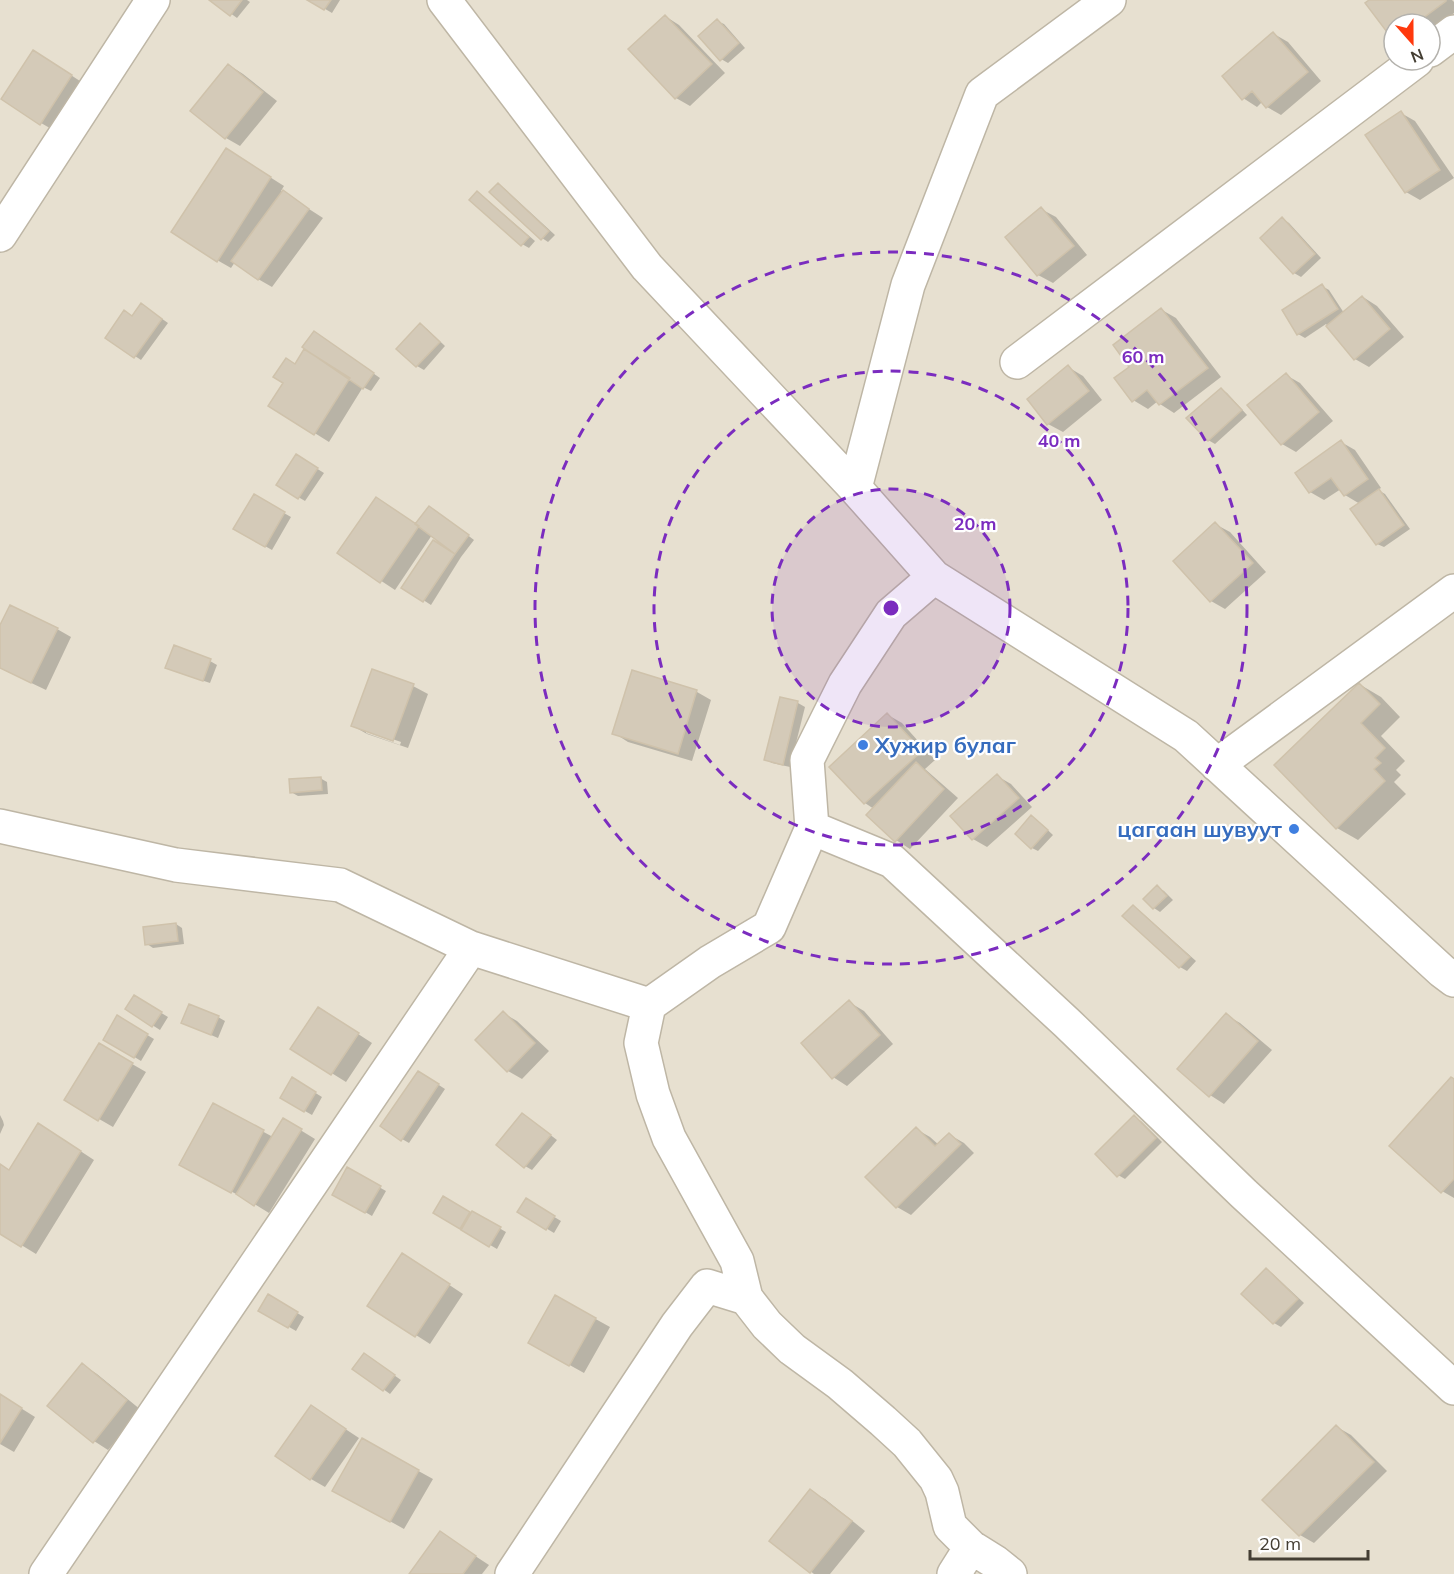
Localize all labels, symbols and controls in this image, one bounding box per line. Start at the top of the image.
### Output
north arrow [1382,12,1442,72]
text: N [1408,45,1427,68]
text: 60 m [1122,345,1164,368]
text: 40 m [1038,429,1080,452]
text: 20 m [954,512,996,535]
centre of rings [881,598,901,618]
place label: Хужир булаг [874,731,1016,759]
marker: Хужир булаг [856,738,870,752]
place label: цагаан шувуут [1117,815,1282,843]
marker: цагаан шувуут [1287,822,1301,836]
scale bar [1250,1523,1368,1561]
text: 20 m [1259,1532,1301,1555]

